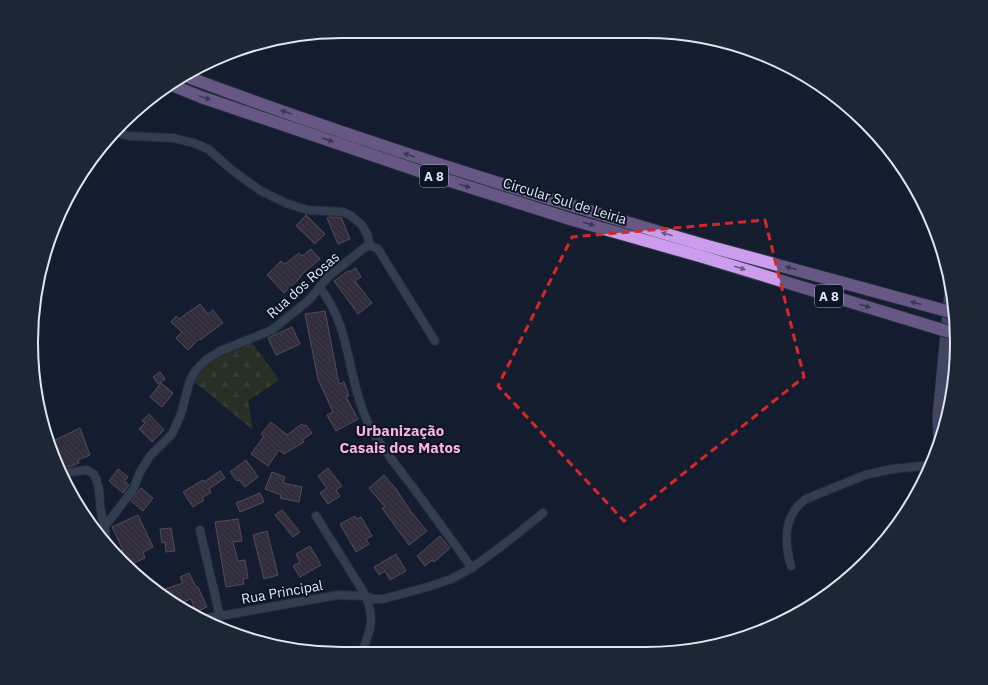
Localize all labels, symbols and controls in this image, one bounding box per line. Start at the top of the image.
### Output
one-way arrow [199,95,211,101]
one-way arrow [279,109,291,115]
one-way arrow [322,137,334,143]
one-way arrow [402,151,414,157]
road number: A 8 [420,165,448,187]
street label: Circular Sul de Leiria [501,174,630,229]
one-way arrow [459,183,471,189]
one-way arrow [583,221,595,227]
one-way arrow [660,231,672,237]
street label: Rua dos Rosas [263,248,343,322]
one-way arrow [734,265,746,271]
one-way arrow [785,265,797,271]
road number: A 8 [815,285,843,307]
one-way arrow [910,299,923,305]
one-way arrow [859,303,871,309]
district label: Urbanização Casais dos Matos [340,421,461,457]
street label: Rua Principal [240,576,324,608]

